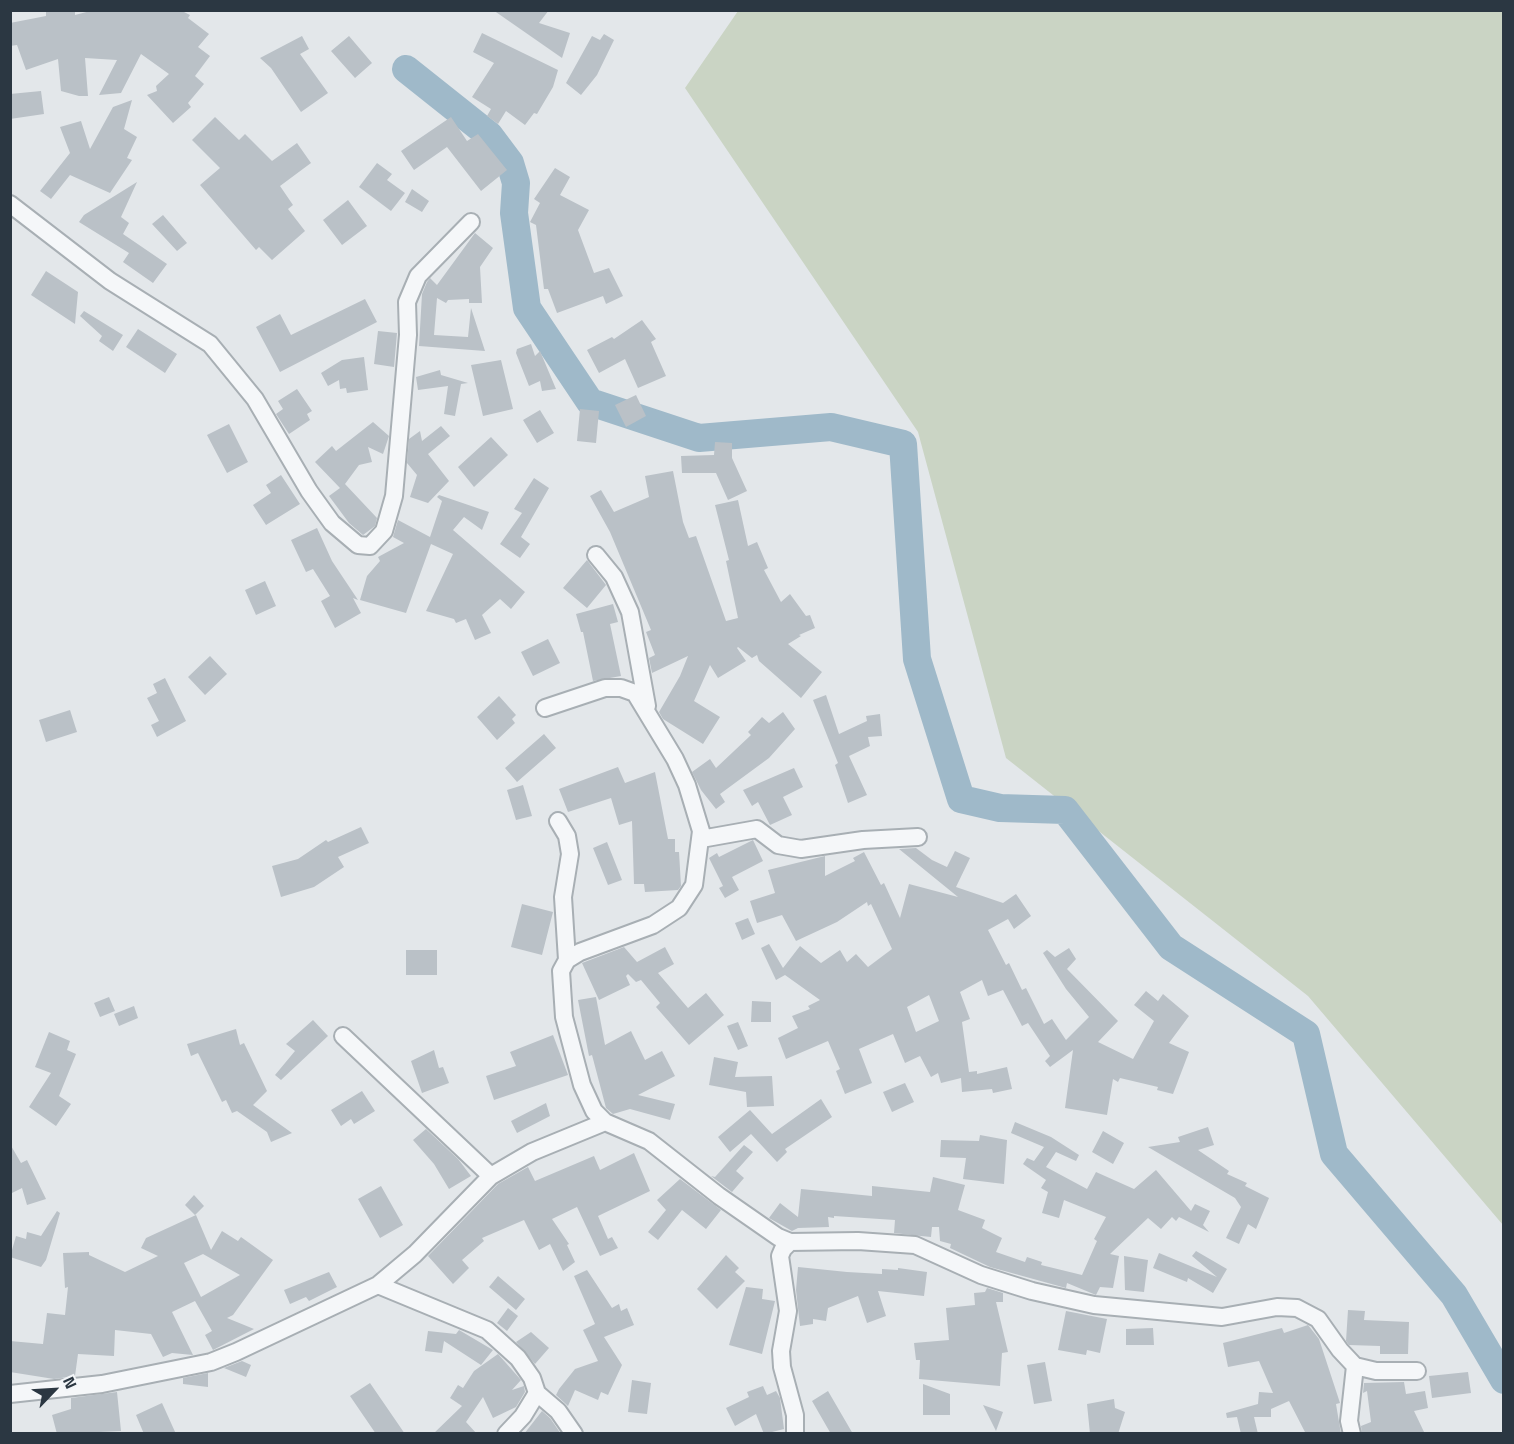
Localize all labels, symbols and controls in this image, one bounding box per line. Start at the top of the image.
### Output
north arrow [24,1360,84,1420]
text: N [57,1372,84,1392]

